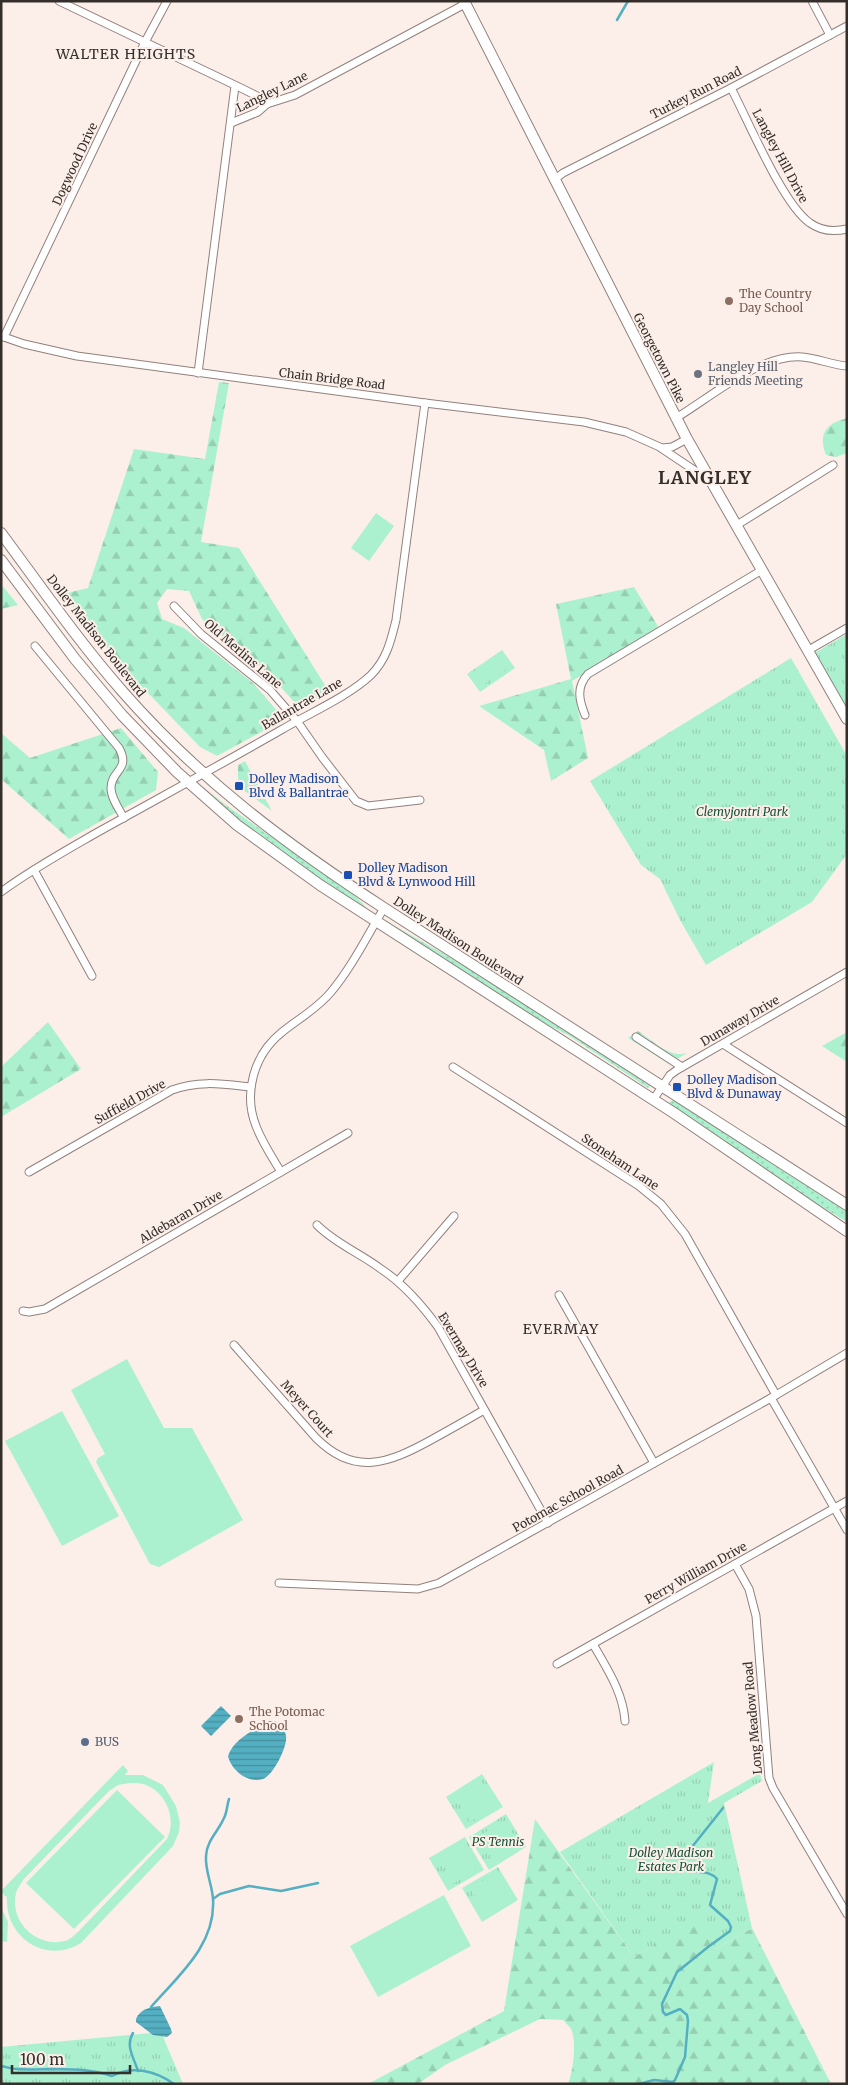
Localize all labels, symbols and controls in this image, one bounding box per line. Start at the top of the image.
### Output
district label: WALTER HEIGHTS [55,45,196,63]
street label: Turkey Run Road [648,63,744,122]
street label: Langley Lane [234,68,310,115]
street label: Langley Hill Drive [749,106,811,205]
street label: Dogwood Drive [49,120,100,208]
place label: The Country Day School [739,286,812,315]
marker: The Country Day School [723,295,735,307]
street label: Georgetown Pike [630,310,689,405]
place label: Langley Hill Friends Meeting [708,359,804,388]
street label: Chain Bridge Road [278,365,386,392]
marker: Langley Hill Friends Meeting [692,368,704,380]
district label: LANGLEY [658,466,752,489]
street label: Dolley Madison Boulevard [44,571,149,700]
street label: Old Merlins Lane [201,616,285,692]
street label: Ballantrae Lane [259,674,345,733]
place label: Dolley Madison Blvd & Ballantrae [249,771,348,800]
marker: Dolley Madison Blvd & Ballantrae [233,780,245,792]
park label: Clemyjontri Park [696,804,788,819]
place label: Dolley Madison Blvd & Lynwood Hill [358,860,476,889]
marker: Dolley Madison Blvd & Lynwood Hill [342,869,354,881]
street label: Dolley Madison Boulevard [391,893,526,988]
street label: Dunaway Drive [698,992,782,1049]
place label: Dolley Madison Blvd & Dunaway [687,1072,781,1101]
street label: Suffield Drive [92,1076,168,1127]
marker: Dolley Madison Blvd & Dunaway [671,1081,683,1093]
street label: Stoneham Lane [579,1130,662,1193]
street label: Aldebaran Drive [136,1187,225,1247]
street label: Evermay Drive [435,1310,492,1390]
district label: EVERMAY [523,1320,599,1338]
street label: Meyer Court [278,1377,337,1441]
street label: Potomac School Road [510,1462,626,1535]
street label: Perry William Drive [642,1538,749,1607]
street label: Long Meadow Road [740,1661,765,1775]
place label: The Potomac School [249,1704,325,1733]
marker: The Potomac School [233,1713,245,1725]
place label: BUS [95,1734,119,1749]
marker: BUS [79,1736,91,1748]
park label: PS Tennis [472,1834,524,1849]
park label: Dolley Madison Estates Park [628,1845,713,1874]
scale bar [12,2042,130,2074]
text: 100 m [20,2050,64,2069]

